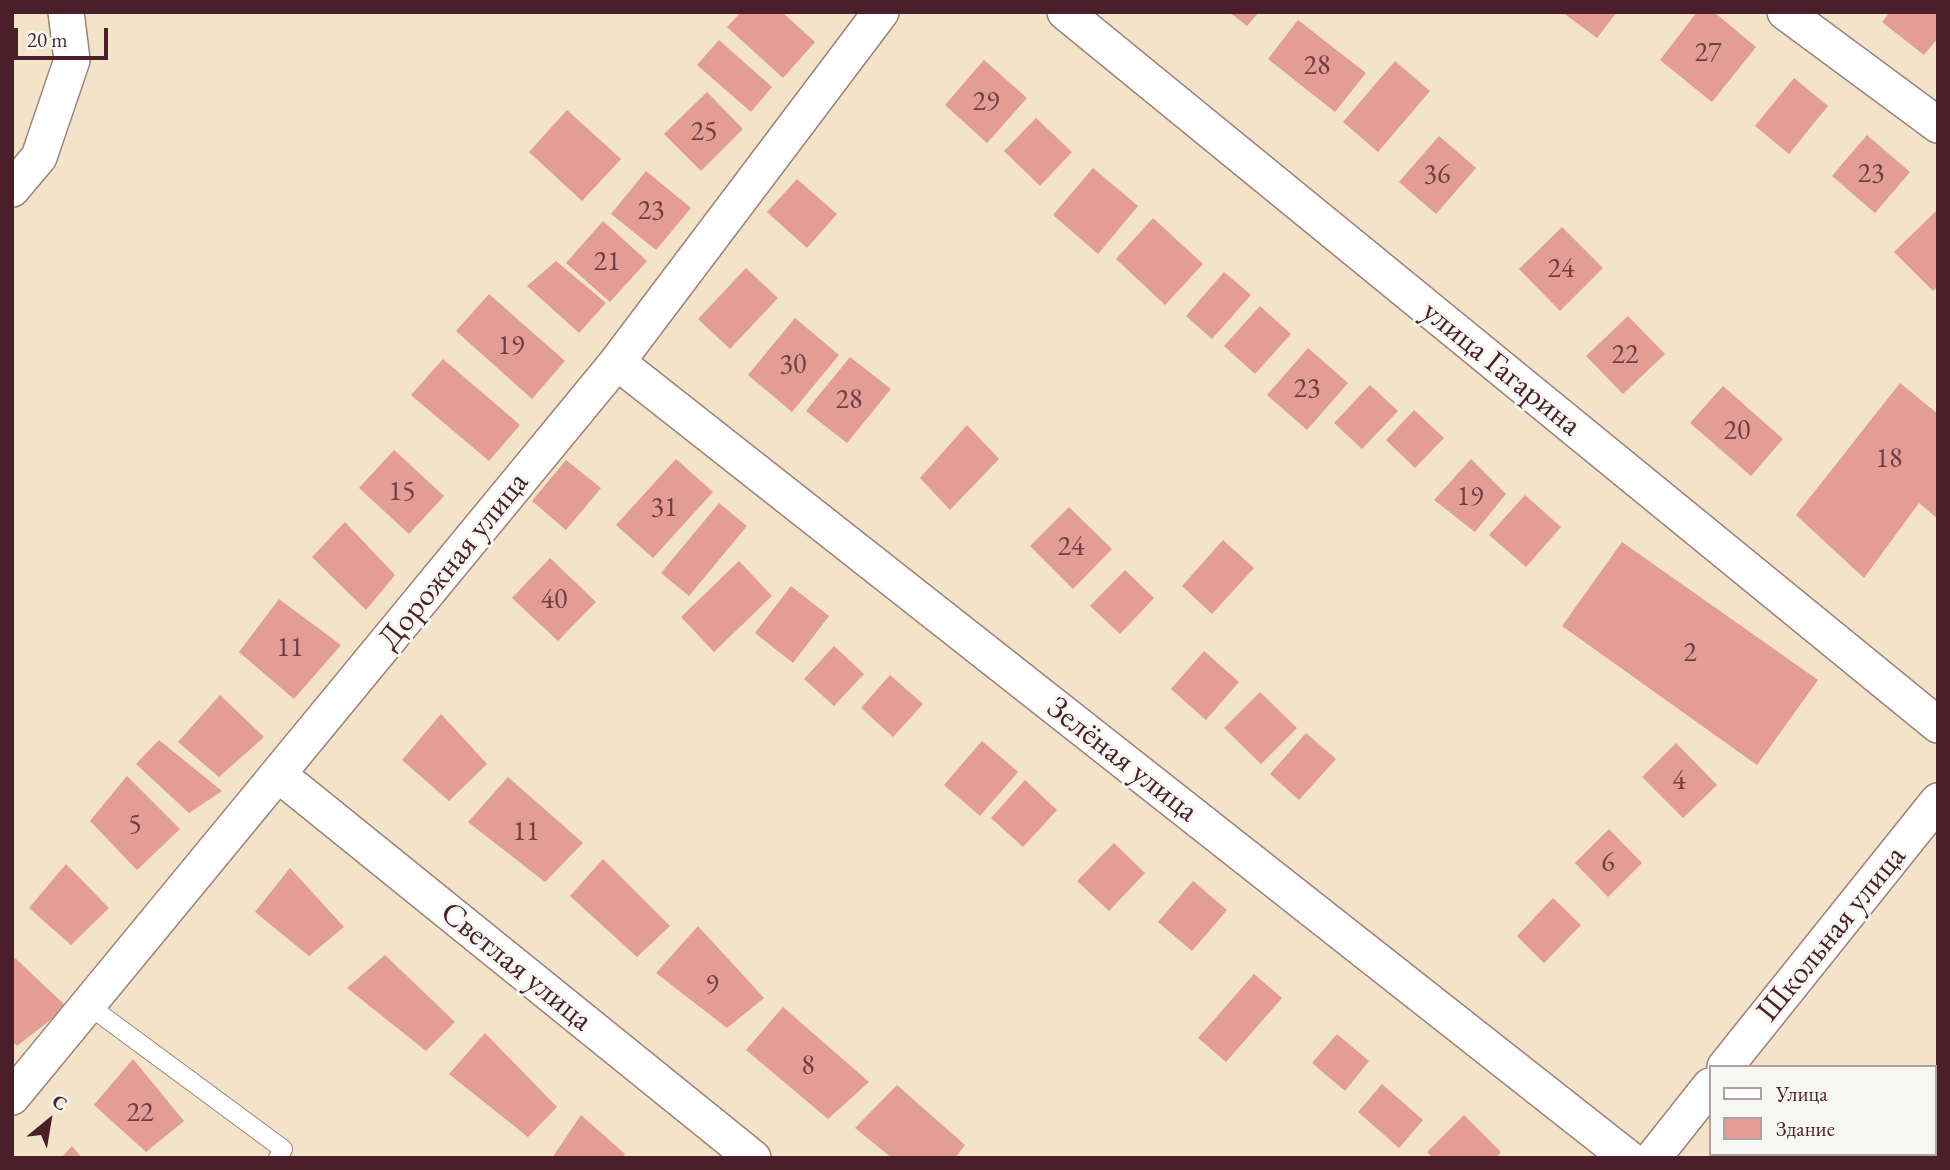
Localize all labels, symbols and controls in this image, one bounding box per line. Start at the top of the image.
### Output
scale bar [18,14,112,58]
text: 20 m [27,26,68,53]
house number: 27 [1695,36,1721,70]
house number: 28 [1304,49,1330,83]
house number: 29 [973,85,999,119]
house number: 25 [691,115,717,149]
house number: 23 [1858,157,1884,191]
house number: 36 [1424,158,1450,192]
house number: 23 [638,194,664,228]
house number: 21 [594,245,620,279]
house number: 24 [1548,252,1574,286]
street label: улица Гагарина [1414,293,1588,445]
house number: 19 [498,329,524,363]
house number: 22 [1612,338,1638,372]
house number: 30 [780,348,806,382]
house number: 23 [1294,372,1320,406]
house number: 28 [836,383,862,417]
house number: 20 [1724,414,1750,448]
house number: 18 [1876,442,1902,476]
street label: Дорожная улица [371,464,537,658]
house number: 15 [389,475,415,509]
house number: 19 [1457,480,1483,514]
house number: 31 [651,491,677,525]
house number: 24 [1058,530,1084,564]
house number: 40 [541,583,567,617]
house number: 11 [277,631,303,665]
house number: 2 [1683,636,1697,670]
street label: Зелёная улица [1039,689,1205,831]
house number: 4 [1672,764,1686,798]
house number: 5 [128,808,142,842]
house number: 11 [513,815,539,849]
street label: Школьная улица [1749,838,1915,1030]
house number: 6 [1601,846,1615,880]
street label: Светлая улица [432,894,600,1040]
house number: 9 [705,968,719,1002]
house number: 8 [801,1049,815,1083]
legend [1708,1065,1936,1156]
text: Улица [1776,1080,1828,1107]
north arrow [14,1086,84,1156]
text: С [48,1088,72,1117]
house number: 22 [127,1096,153,1130]
text: Здание [1776,1115,1835,1142]

